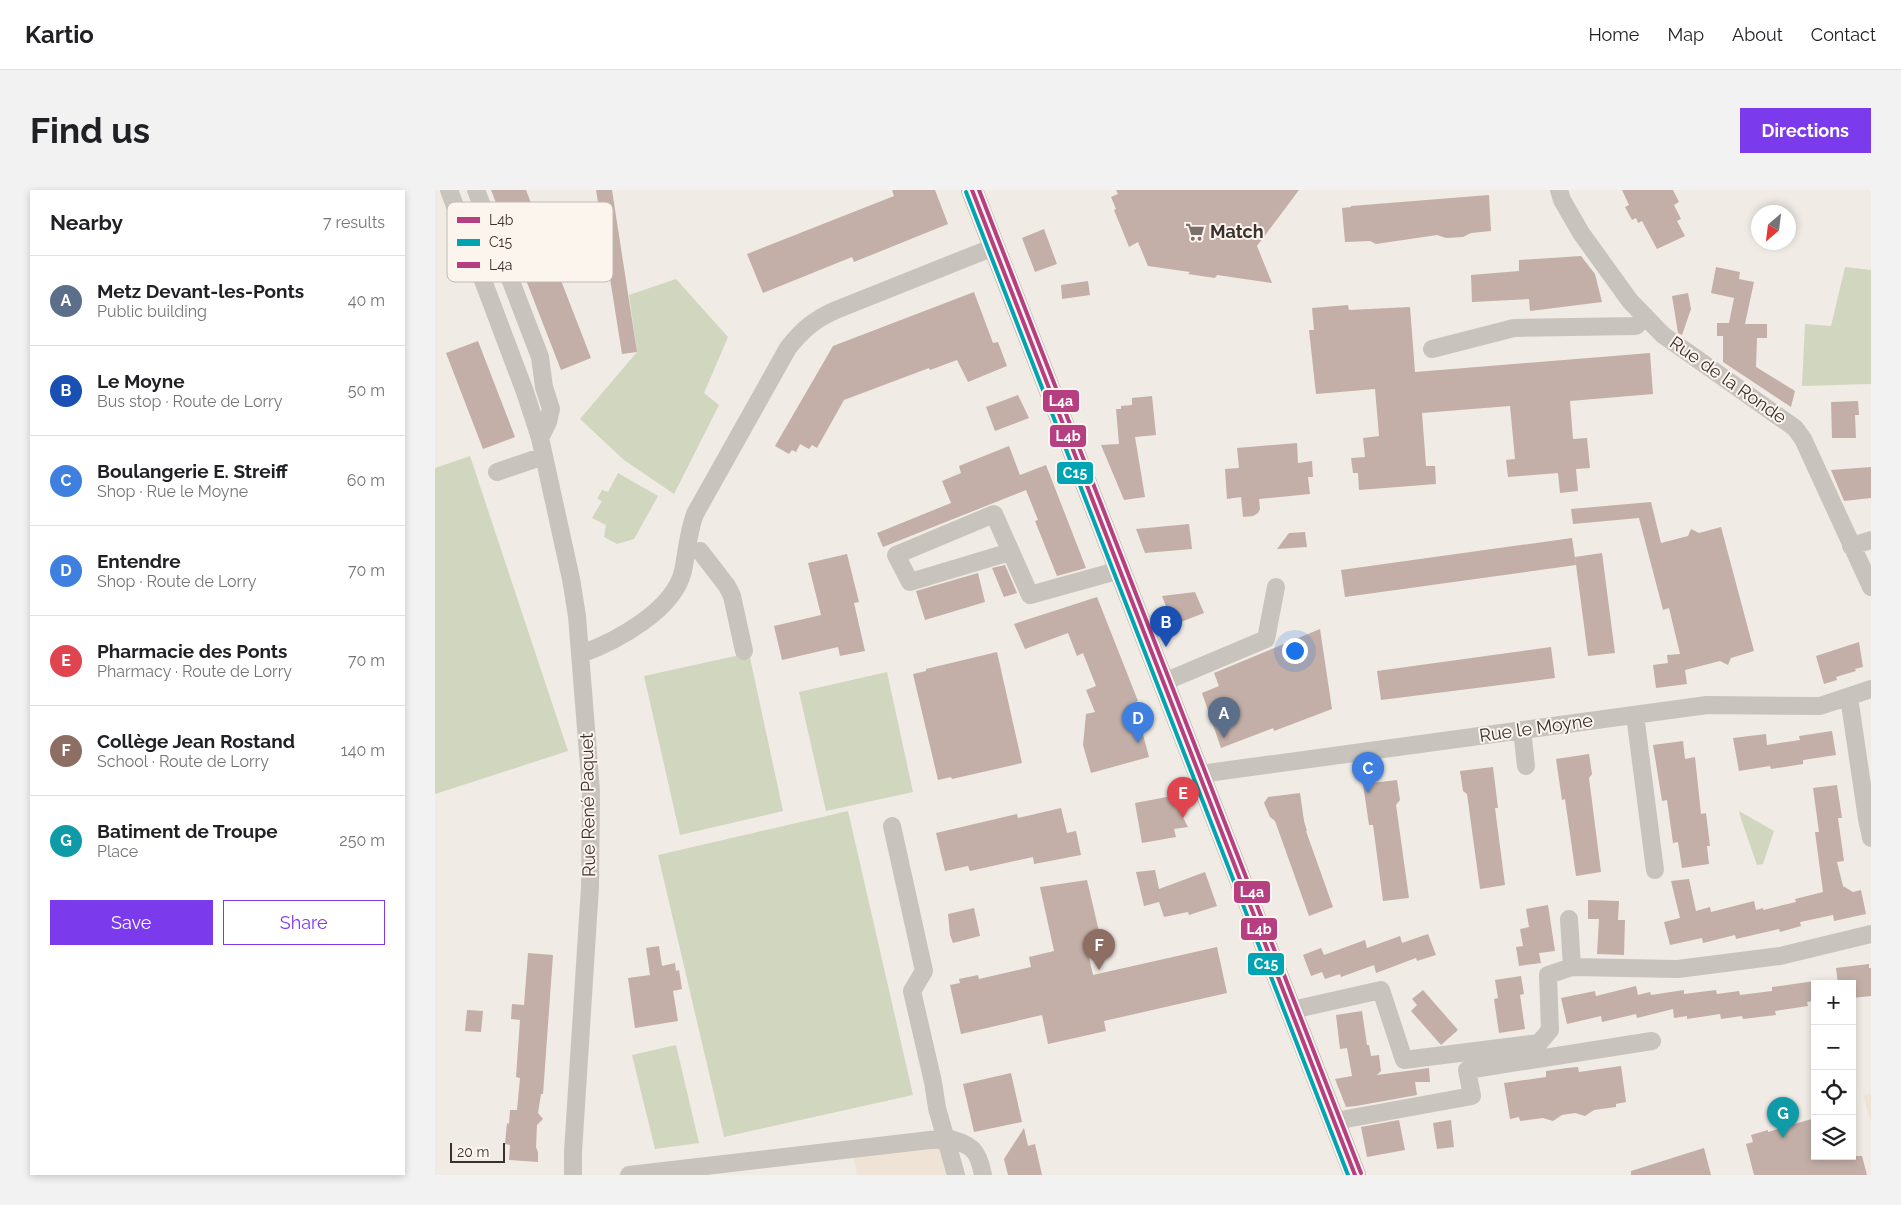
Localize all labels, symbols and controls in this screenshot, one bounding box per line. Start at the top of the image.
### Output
text: Kartio [25,20,94,49]
text: Home [1588,24,1639,45]
text: Map [1667,24,1704,45]
text: About [1732,24,1783,45]
text: Contact [1811,24,1876,45]
button: Directions [1740,108,1871,153]
text: Find us [30,110,150,151]
legend [447,202,613,282]
north arrow [1751,205,1796,250]
text: Nearby [50,210,123,235]
text: L4b [489,212,514,228]
text: 7 results [323,213,385,232]
supermarket icon: Match [1184,221,1206,243]
place label: Match [1210,221,1264,242]
text: C15 [489,234,513,250]
text: L4a [489,257,512,273]
text: Metz Devant-les-Ponts [97,280,304,302]
text: A [61,291,71,310]
text: 40 m [348,291,385,310]
text: Public building [97,302,207,321]
street label: Rue de la Ronde [1666,332,1791,428]
text: Le Moyne [97,370,185,392]
text: B [61,381,71,400]
text: 50 m [348,381,385,400]
line badge: L4a [1042,389,1080,413]
text: Bus stop · Route de Lorry [97,392,282,411]
text: L4a [1049,393,1073,409]
line badge: L4b [1049,424,1087,448]
text: L4b [1055,428,1081,444]
text: Boulangerie E. Streiff [97,460,288,482]
line badge: C15 [1056,461,1094,485]
text: C15 [1063,465,1087,481]
text: C [61,471,71,490]
text: 60 m [347,471,385,490]
text: Shop · Rue le Moyne [97,482,248,501]
text: Entendre [97,550,181,572]
text: D [60,561,72,580]
text: 70 m [348,561,385,580]
text: Shop · Route de Lorry [97,572,257,591]
pin: B [1150,606,1182,647]
your location [1282,638,1308,664]
text: Pharmacie des Ponts [97,640,288,662]
text: E [61,651,71,670]
text: 70 m [348,651,385,670]
text: Pharmacy · Route de Lorry [97,662,292,681]
pin: A [1208,697,1240,738]
pin: D [1122,702,1154,743]
street label: Rue le Moyne [1478,709,1594,746]
text: Collège Jean Rostand [97,730,295,752]
street label: Rue René Paquet [576,733,599,877]
text: F [61,741,71,760]
text: 140 m [341,741,385,760]
text: School · Route de Lorry [97,752,269,771]
pin: C [1352,752,1384,793]
pin: E [1167,777,1199,818]
text: Batiment de Troupe [97,820,278,842]
text: G [60,831,72,850]
text: 250 m [339,831,385,850]
text: Place [97,842,138,861]
line badge: L4a [1233,880,1271,904]
text: L4a [1240,884,1264,900]
button: Save [50,900,213,945]
button: Share [223,900,385,945]
line badge: L4b [1240,917,1278,941]
text: L4b [1246,921,1272,937]
pin: F [1083,929,1115,970]
line badge: C15 [1247,952,1285,976]
text: C15 [1254,956,1278,972]
map controls [1811,980,1856,1160]
button: + [1811,980,1856,1025]
button: − [1811,1025,1856,1070]
button: locate [1811,1070,1856,1115]
pin: G [1767,1097,1799,1138]
button: layers [1811,1115,1856,1160]
scale bar [450,1140,505,1163]
text: 20 m [457,1144,489,1160]

